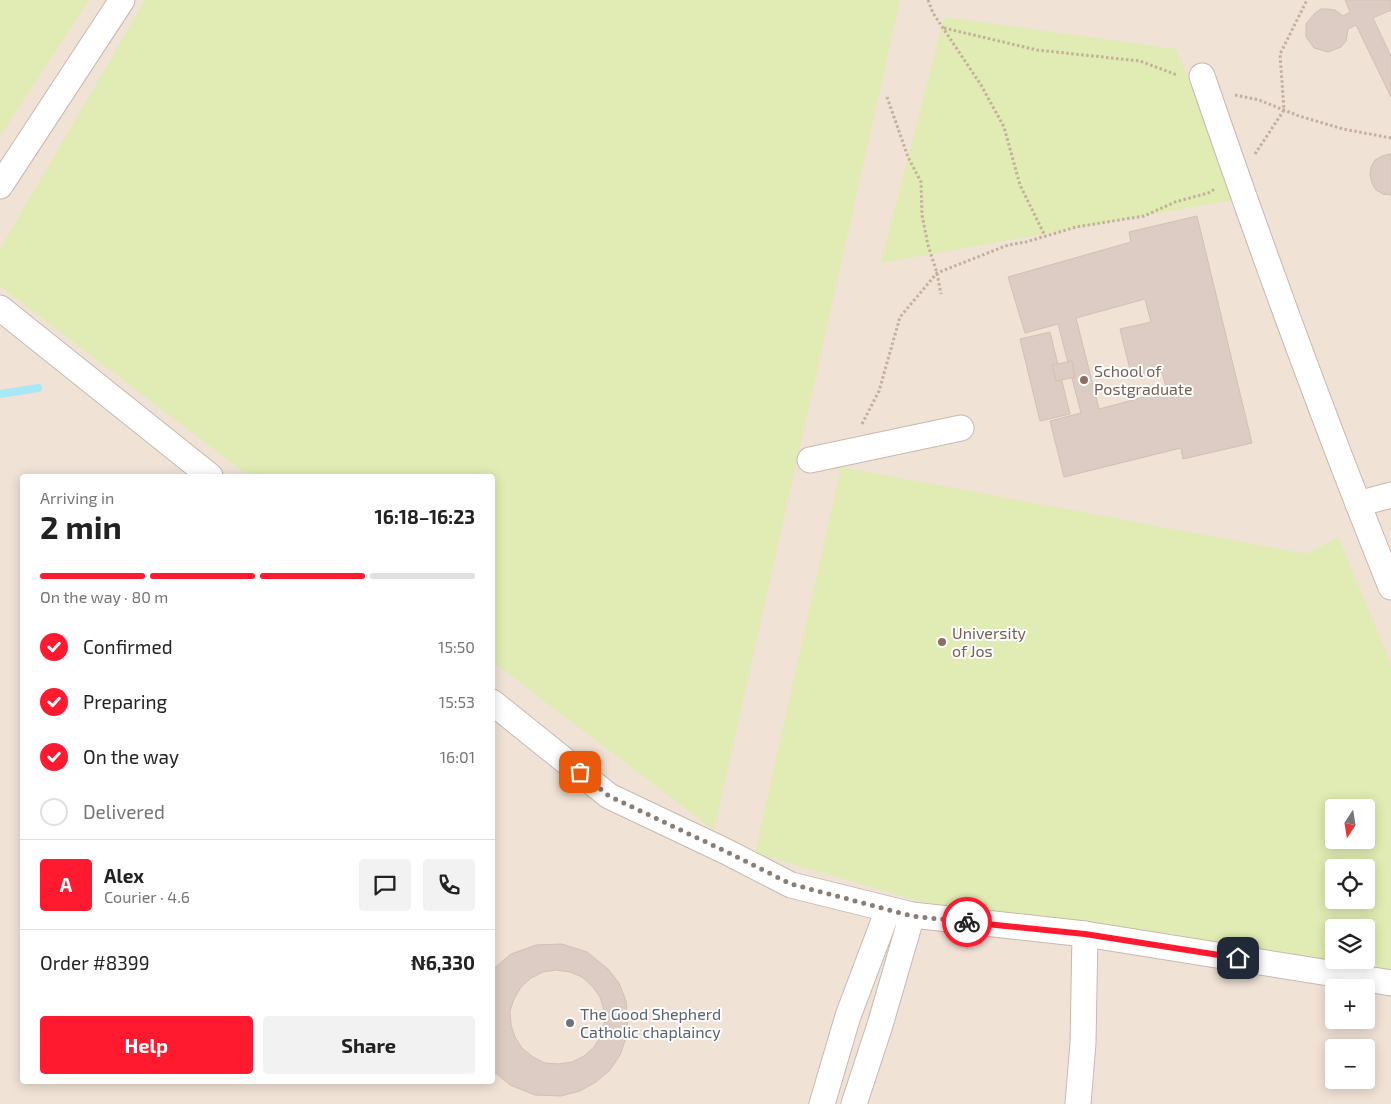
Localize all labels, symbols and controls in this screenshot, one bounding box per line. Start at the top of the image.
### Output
place label: School of Postgraduate [1094,361,1193,398]
marker: School of Postgraduate [1078,374,1090,386]
text: Arriving in [40,488,114,507]
text: 16:18–16:23 [375,505,475,528]
text: 2 min [40,507,122,545]
text: On the way · 80 m [40,587,168,606]
place label: University of Jos [952,623,1027,660]
icon: check [40,633,68,661]
text: Confirmed [83,635,173,658]
marker: University of Jos [936,636,948,648]
text: 15:50 [438,637,475,656]
icon: check [40,688,68,716]
text: Preparing [83,690,167,713]
text: 15:53 [439,692,475,711]
icon: check [40,743,68,771]
text: On the way [83,745,179,768]
text: 16:01 [440,747,475,766]
pin [559,751,601,793]
icon: bag [566,758,594,786]
north arrow [1325,799,1375,849]
map controls [1325,799,1375,1089]
text: Delivered [83,800,165,823]
button: chat [359,859,411,911]
button: phone [423,859,475,911]
button: locate [1325,859,1375,909]
text: Alex [104,864,144,887]
text: A [60,873,72,896]
text: Courier · 4.6 [104,887,190,906]
courier [942,897,992,947]
icon: bike [953,908,981,936]
button: layers [1325,919,1375,969]
pin [1217,937,1259,979]
icon: home [1224,944,1252,972]
text: Order #8399 [40,951,150,974]
text: ₦6,330 [411,951,475,974]
button: + [1325,979,1375,1029]
place label: The Good Shepherd Catholic chaplaincy [580,1004,721,1041]
button: Help [40,1016,253,1074]
button: Share [263,1016,475,1074]
marker: The Good Shepherd Catholic chaplaincy [564,1017,576,1029]
button: − [1325,1039,1375,1089]

